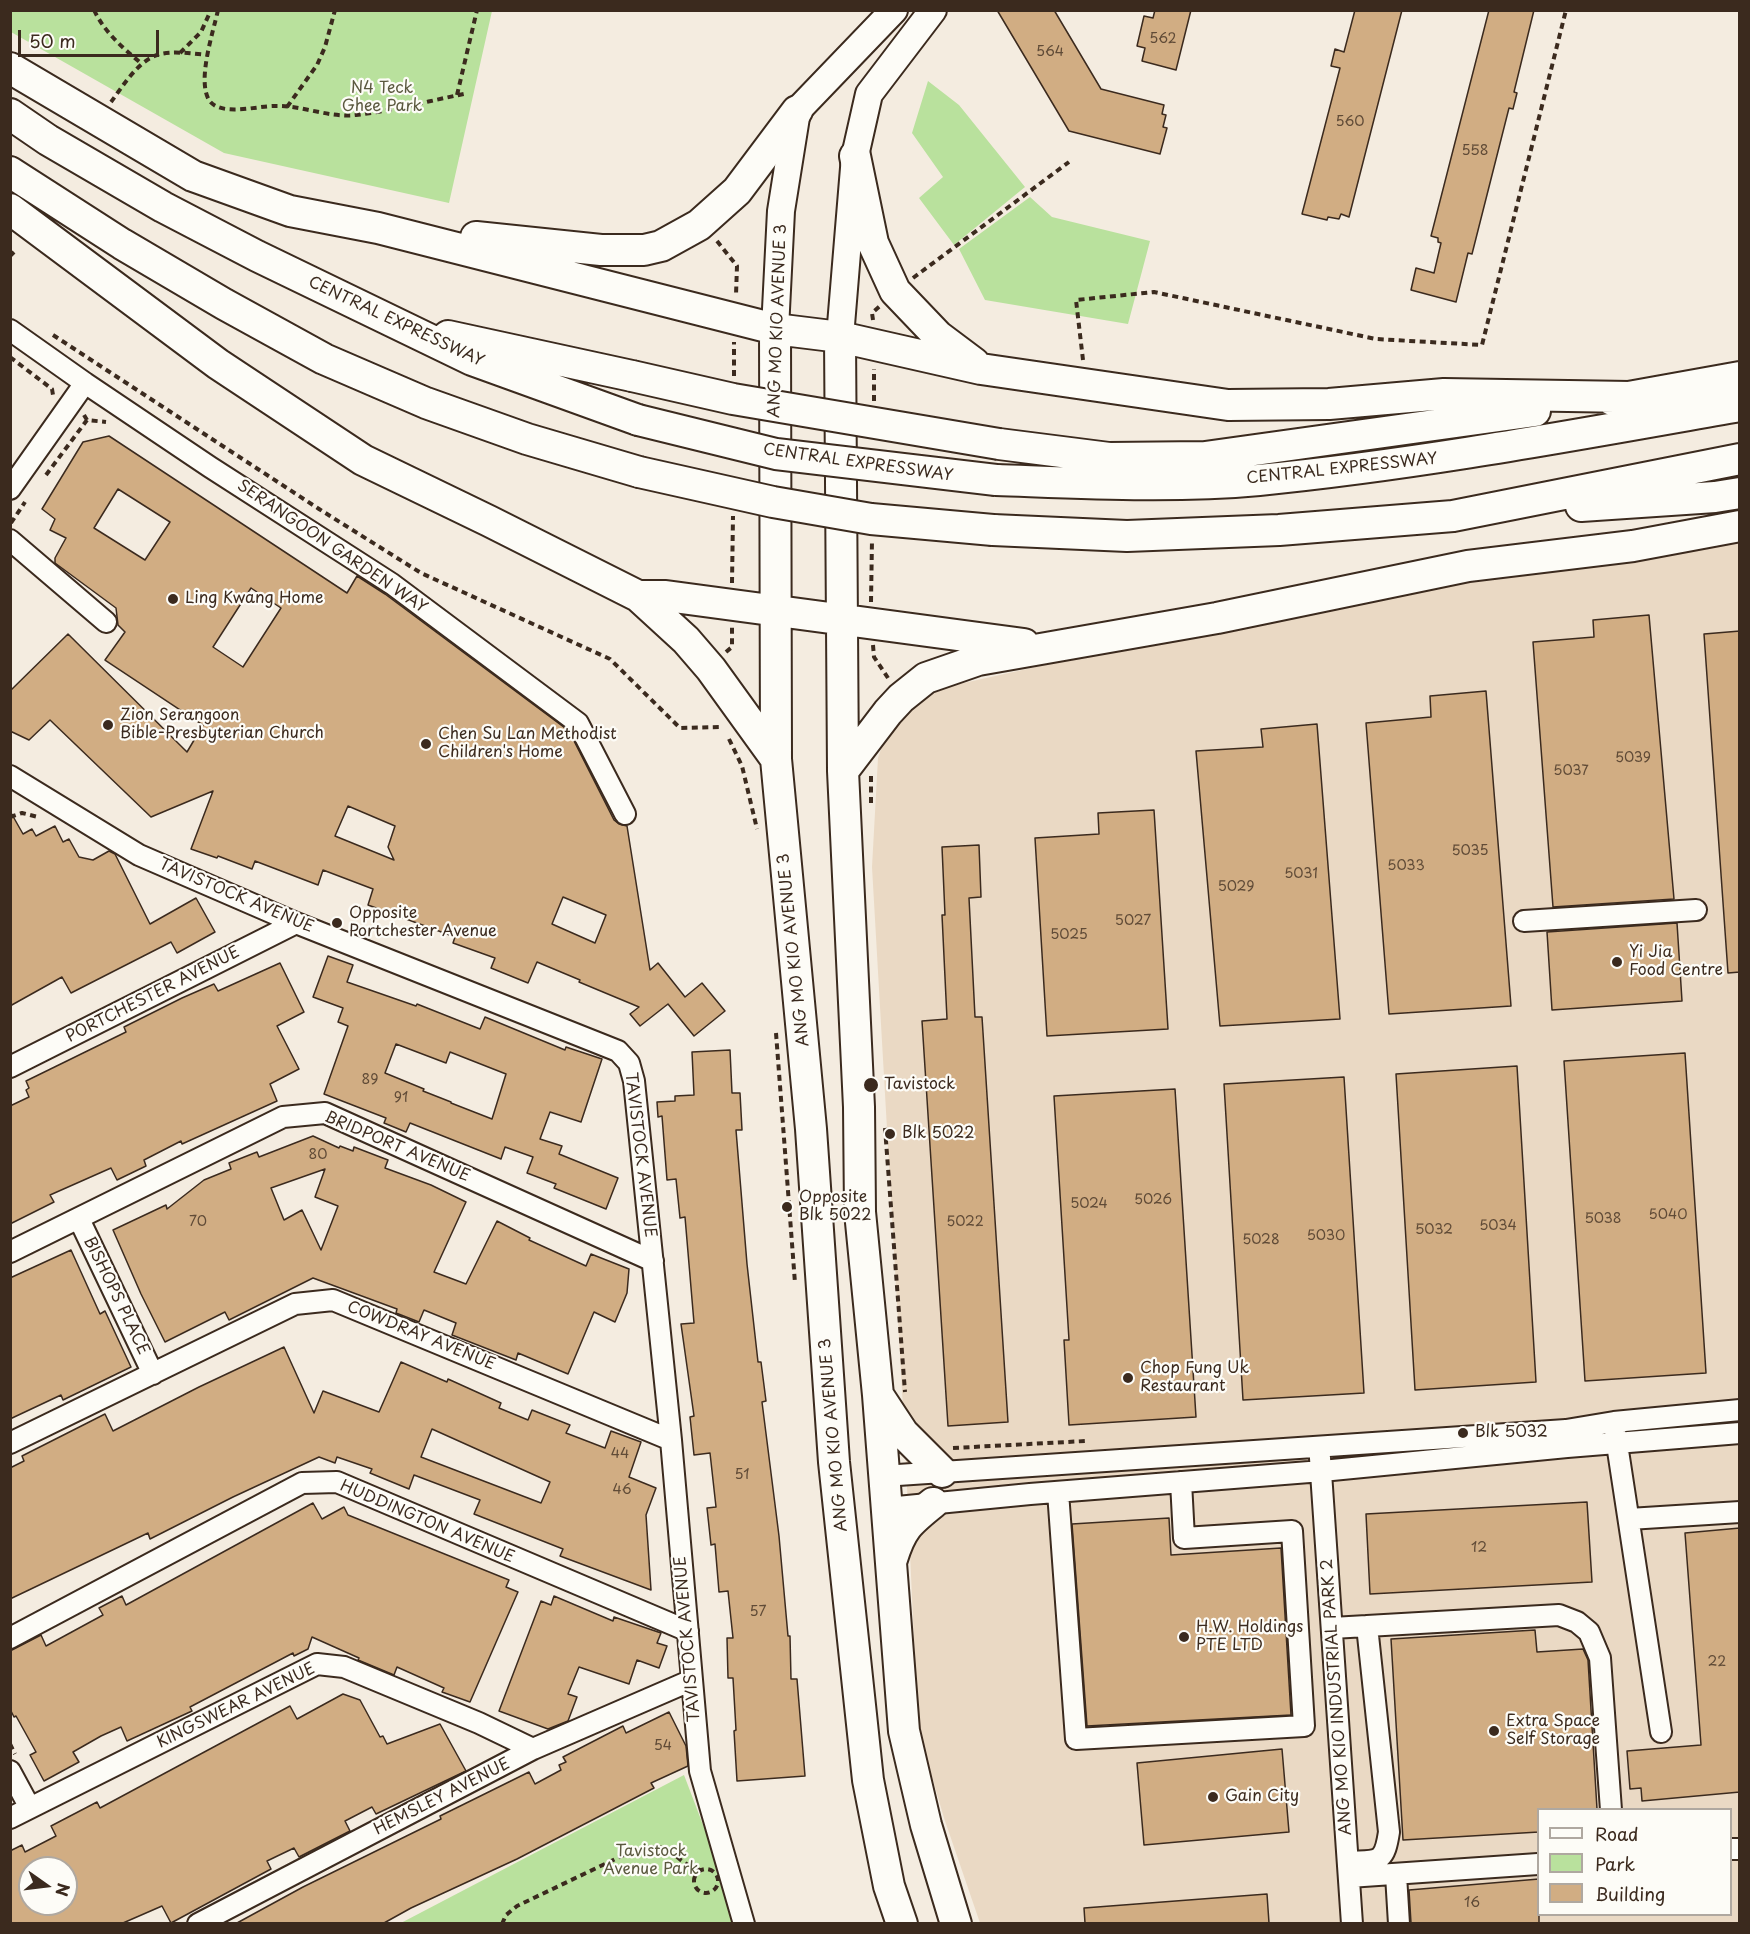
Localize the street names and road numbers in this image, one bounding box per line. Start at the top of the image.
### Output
street label: ANG MO KIO AVENUE 3 [765,224,791,418]
street label: CENTRAL EXPRESSWAY [305,273,487,371]
street label: CENTRAL EXPRESSWAY [762,440,954,486]
street label: CENTRAL EXPRESSWAY [1246,449,1438,489]
street label: SERANGOON GARDEN WAY [233,476,431,618]
street label: ANG MO KIO AVENUE 3 [774,853,814,1047]
street label: TAVISTOCK AVENUE [156,855,316,937]
street label: PORTCHESTER AVENUE [63,943,243,1047]
street label: TAVISTOCK AVENUE [620,1071,660,1239]
street label: BRIDPORT AVENUE [321,1108,473,1186]
street label: BISHOPS PLACE [79,1234,153,1358]
street label: COWDRAY AVENUE [344,1297,498,1375]
street label: ANG MO KIO AVENUE 3 [816,1338,852,1532]
street label: HUDDINGTON AVENUE [337,1477,517,1567]
street label: TAVISTOCK AVENUE [671,1555,705,1723]
street label: ANG MO KIO INDUSTRIAL PARK 2 [1318,1558,1356,1836]
street label: KINGSWEAR AVENUE [154,1659,318,1753]
street label: HEMSLEY AVENUE [371,1754,513,1840]

